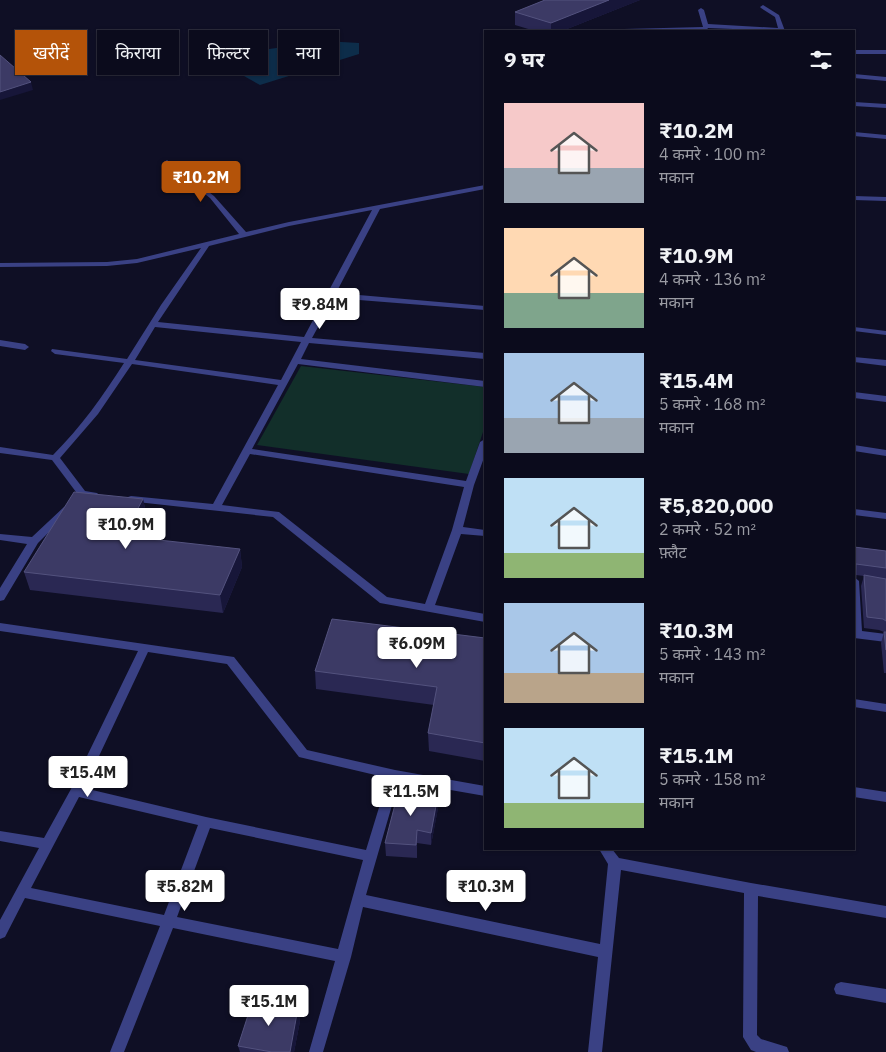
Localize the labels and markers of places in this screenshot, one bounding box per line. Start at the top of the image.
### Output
pin: ₹10.2M [160,160,242,203]
pin: ₹9.84M [279,288,361,330]
pin: ₹10.9M [85,508,167,550]
pin: ₹6.09M [376,626,458,669]
pin: ₹15.4M [47,756,129,798]
pin: ₹11.5M [370,774,452,817]
pin: ₹5.82M [144,870,226,912]
pin: ₹10.3M [445,870,527,912]
pin: ₹15.1M [228,984,310,1027]

